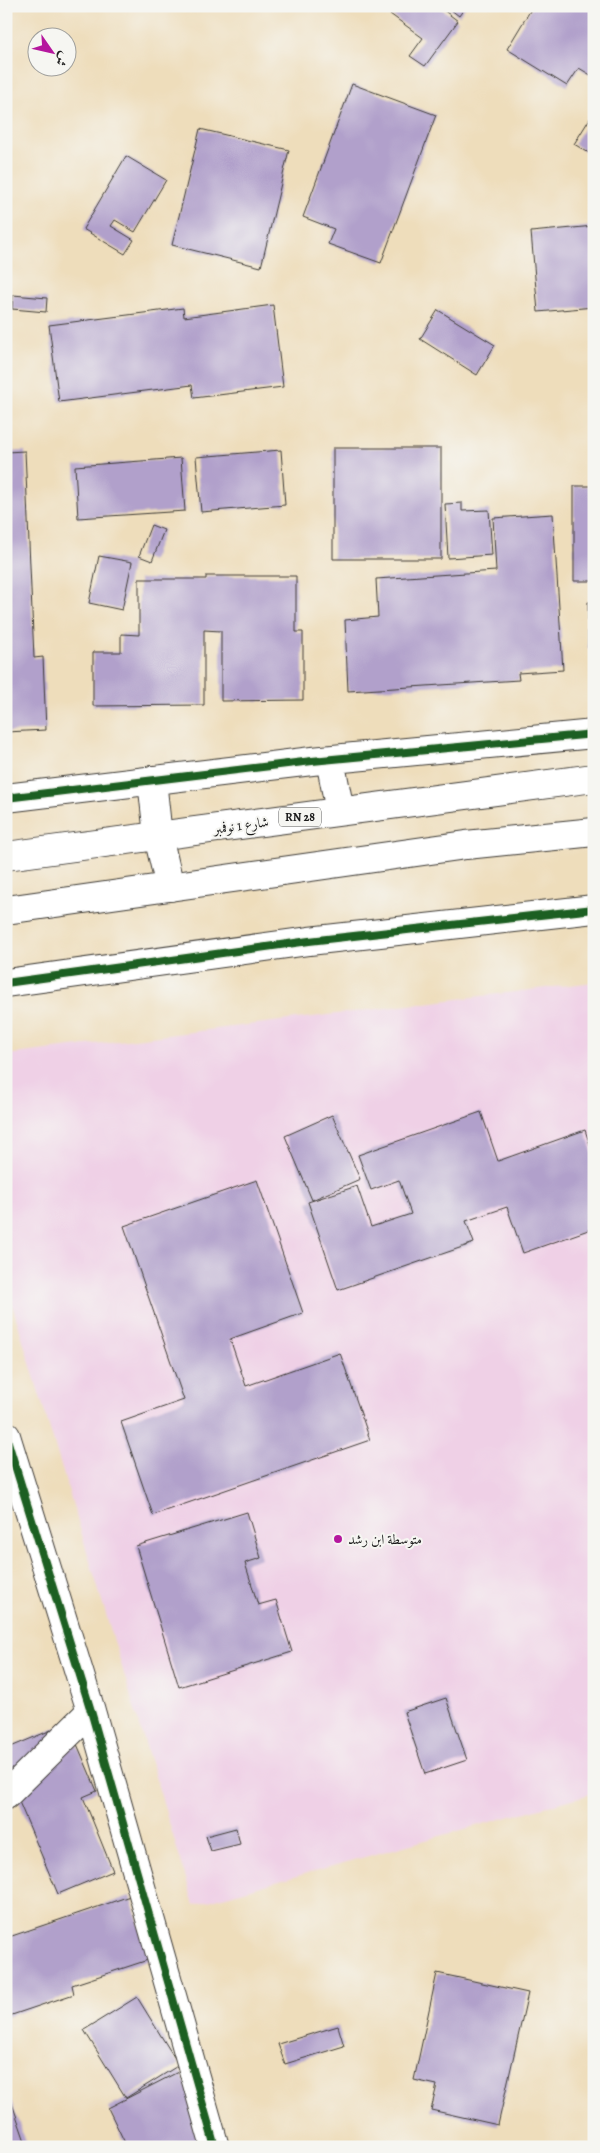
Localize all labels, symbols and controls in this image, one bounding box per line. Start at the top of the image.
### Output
north arrow [28,28,78,78]
text: ش [51,48,74,70]
road number: RN 28 [279,808,321,826]
street label: شارع 1 نوفمبر [210,812,270,841]
place label: متوسطة ابن رشد [348,1530,422,1549]
marker: متوسطة ابن رشد [332,1533,344,1545]

